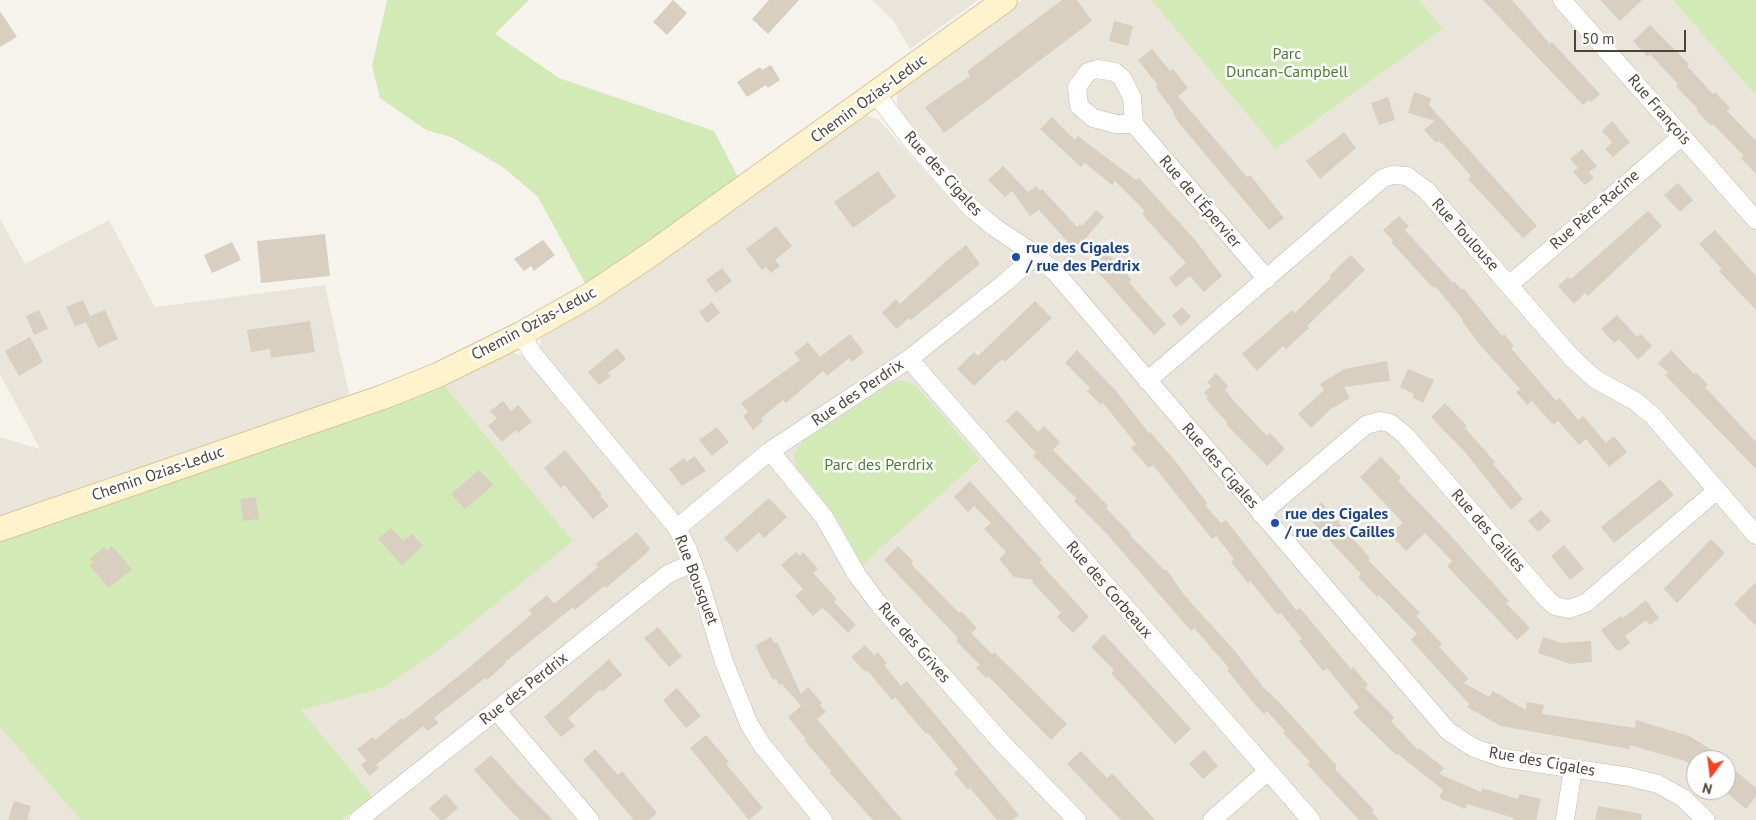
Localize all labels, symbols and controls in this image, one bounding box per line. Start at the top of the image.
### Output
scale bar [1576,20,1688,52]
text: 50 m [1582,29,1615,48]
park label: Parc Duncan-Campbell [1226,44,1348,82]
street label: Chemin Ozias-Leduc [807,50,931,148]
street label: Rue François [1623,71,1695,149]
street label: Rue des Cigales [900,128,986,220]
street label: Rue de l'Épervier [1155,152,1245,252]
street label: Rue Père-Racine [1546,166,1644,254]
street label: Rue Toulouse [1427,195,1503,275]
place label: rue des Cigales / rue des Perdrix [1026,238,1140,276]
marker: rue des Cigales / rue des Perdrix [1010,251,1022,263]
street label: Chemin Ozias-Leduc [468,283,600,365]
street label: Rue des Perdrix [808,355,908,431]
street label: Rue des Cigales [1177,419,1263,513]
street label: Chemin Ozias-Leduc [89,442,227,506]
park label: Parc des Perdrix [824,455,934,475]
street label: Rue des Cailles [1447,486,1529,576]
place label: rue des Cigales / rue des Cailles [1285,504,1395,542]
marker: rue des Cigales / rue des Cailles [1269,517,1281,529]
street label: Rue Bousquet [670,532,722,628]
street label: Rue des Corbeaux [1062,538,1156,642]
street label: Rue des Grives [874,599,954,687]
street label: Rue des Perdrix [476,649,572,729]
street label: Rue des Cigales [1487,743,1597,781]
north arrow [1686,750,1736,800]
text: N [1701,779,1714,798]

